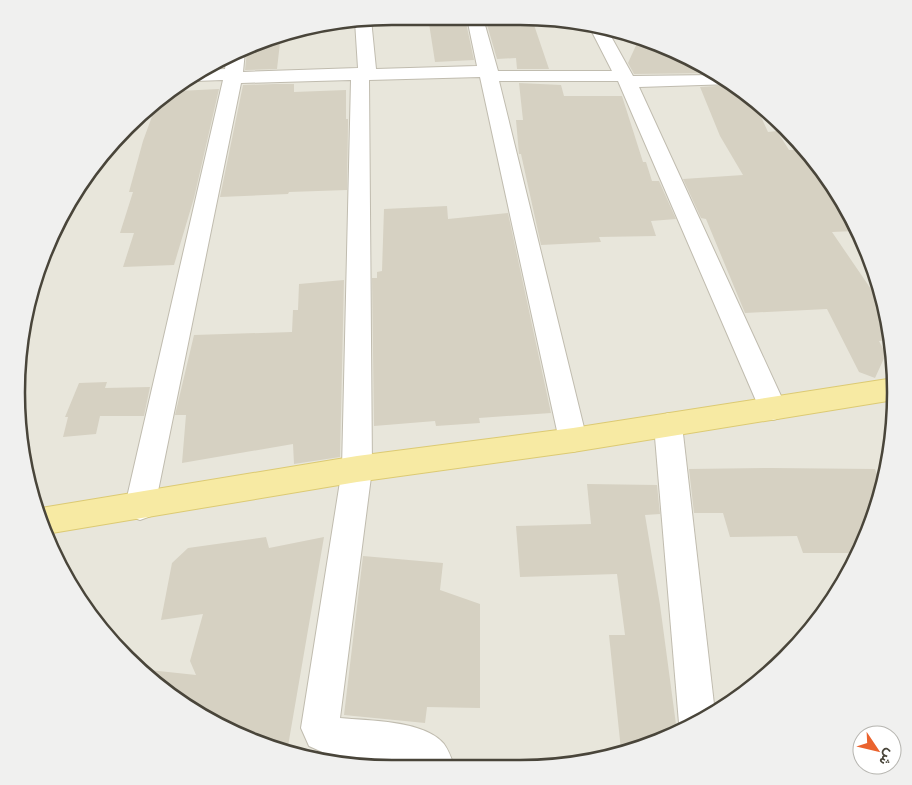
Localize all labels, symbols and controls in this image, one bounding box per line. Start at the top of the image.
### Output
north arrow [852,725,902,775]
text: ش [875,745,901,770]

